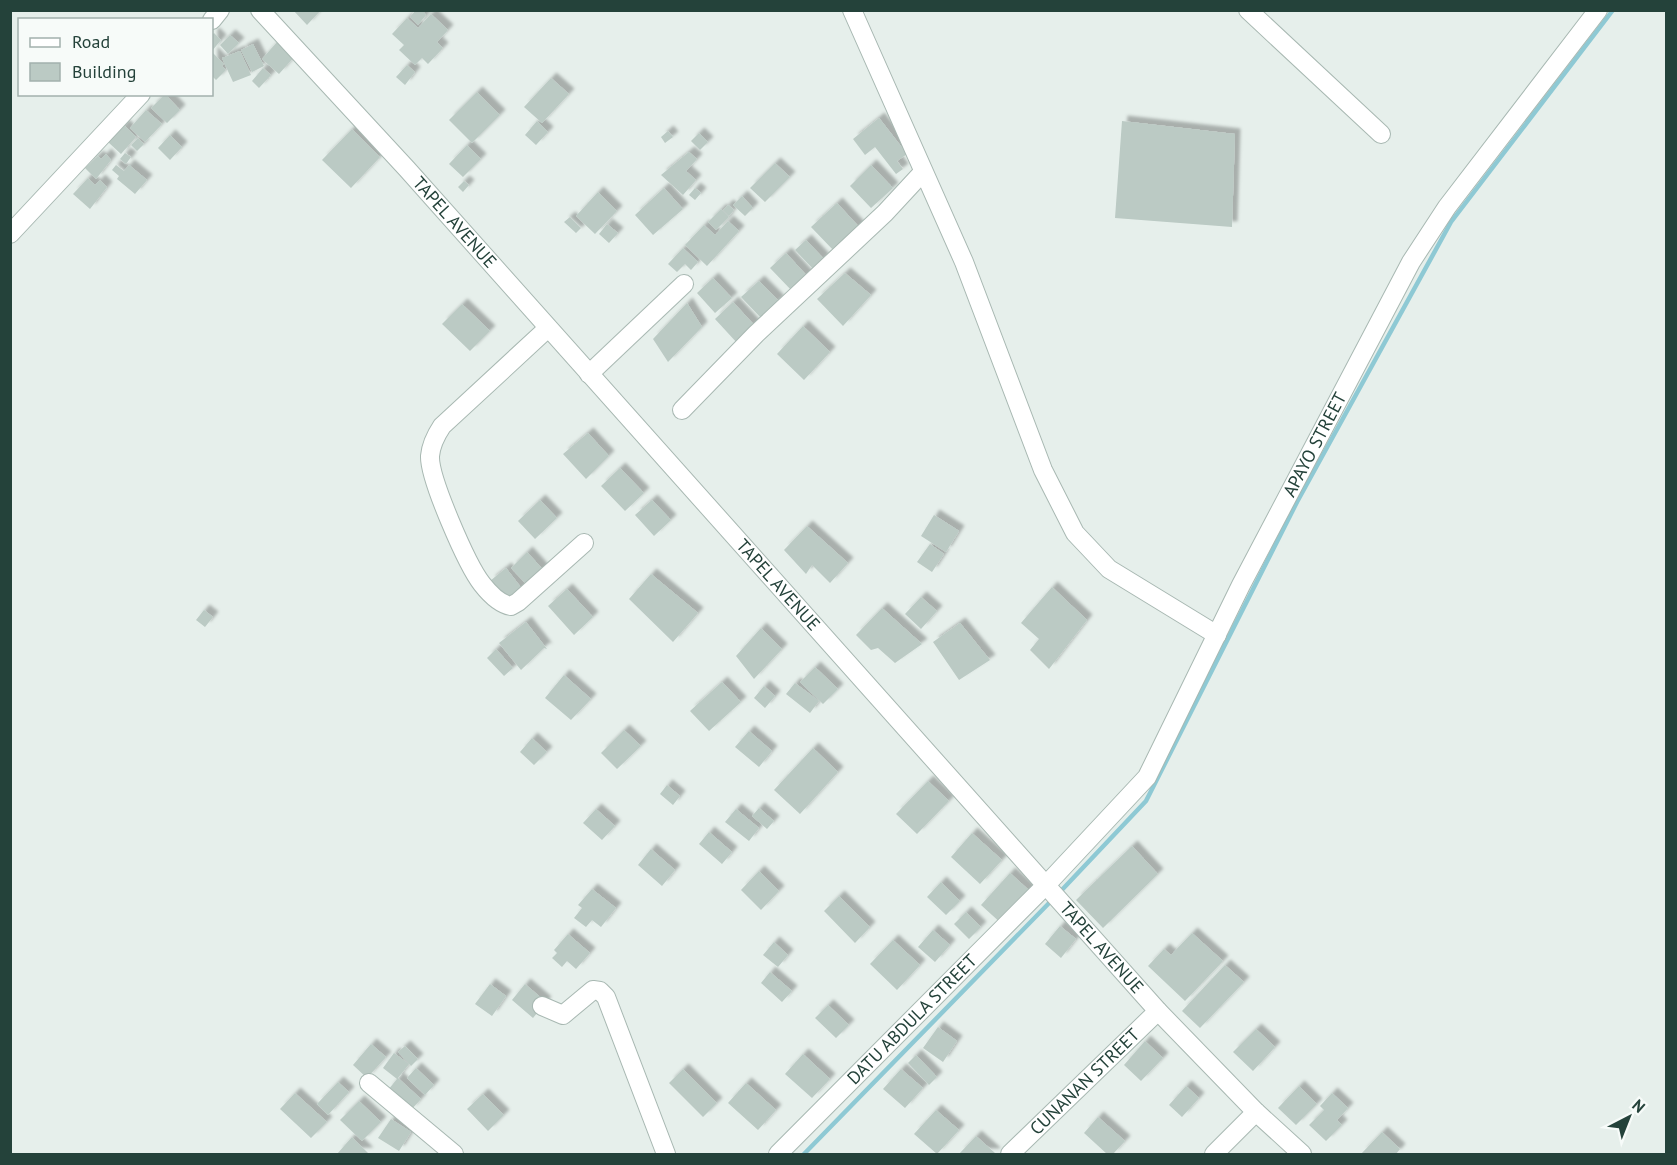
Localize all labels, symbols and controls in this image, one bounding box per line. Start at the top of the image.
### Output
legend [18,18,213,96]
text: Road [72,30,110,53]
text: Building [72,60,136,83]
street label: TAPEL AVENUE [408,171,502,273]
street label: APAYO STREET [1278,388,1351,501]
street label: TAPEL AVENUE [732,534,825,635]
street label: TAPEL AVENUE [1055,897,1149,998]
street label: DATU ABDULA STREET [842,949,982,1089]
street label: CUNANAN STREET [1025,1023,1144,1140]
north arrow [1599,1087,1659,1147]
text: N [1628,1095,1650,1117]

